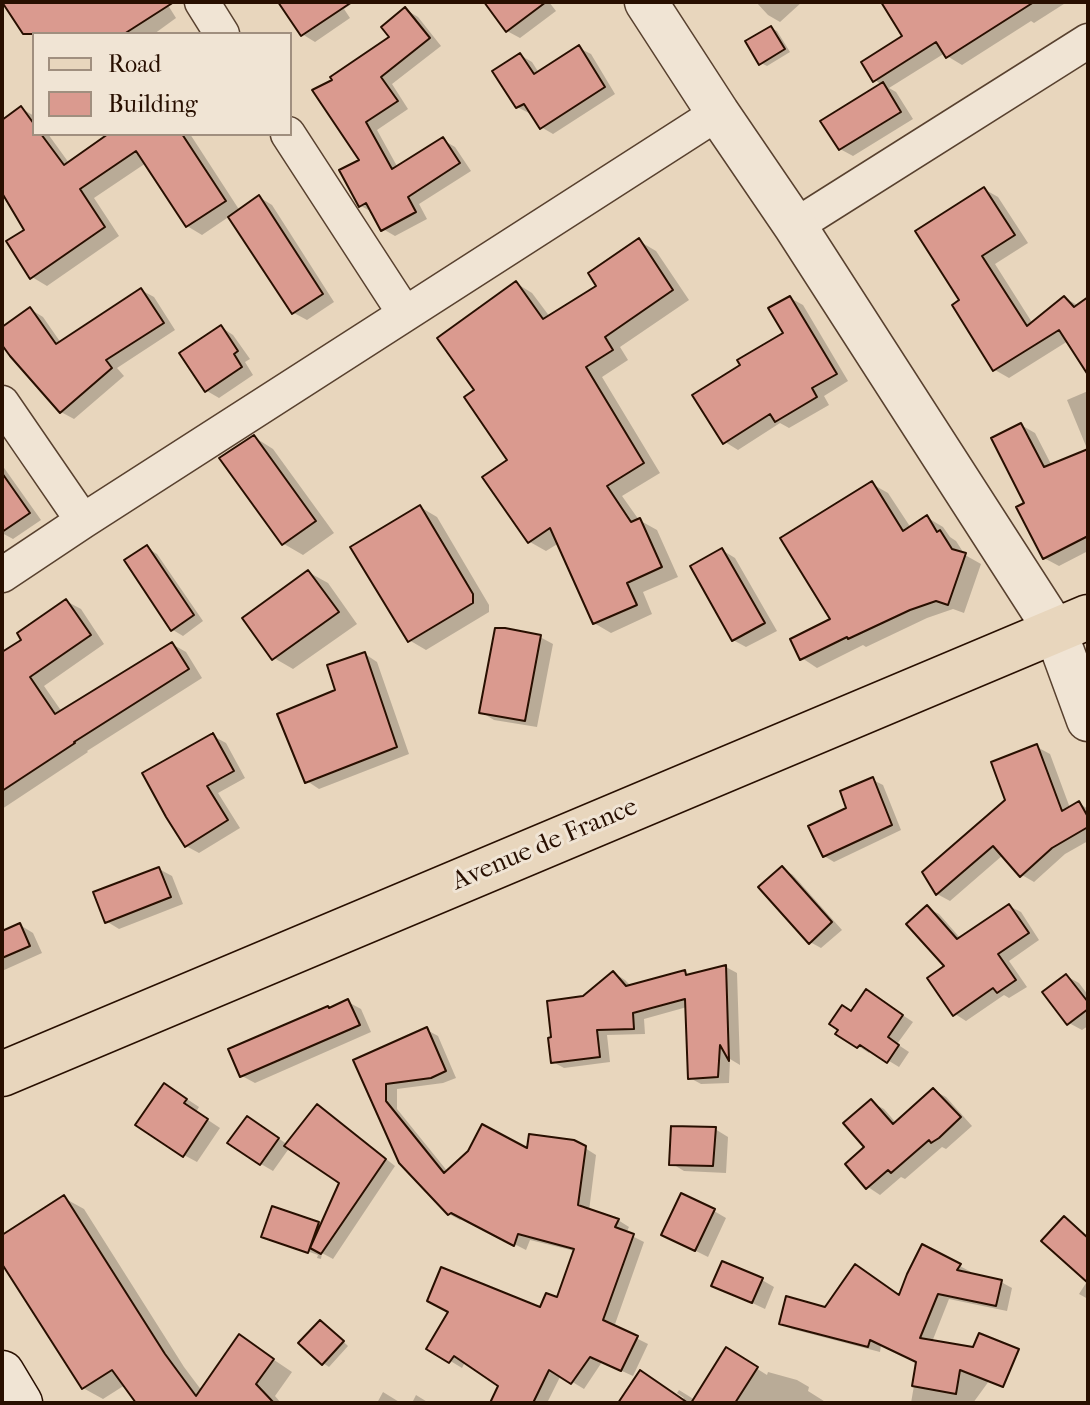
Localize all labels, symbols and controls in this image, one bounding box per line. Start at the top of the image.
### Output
legend [32,32,292,136]
text: Road [108,50,161,78]
text: Building [108,90,198,118]
street label: Avenue de France [448,792,642,898]

